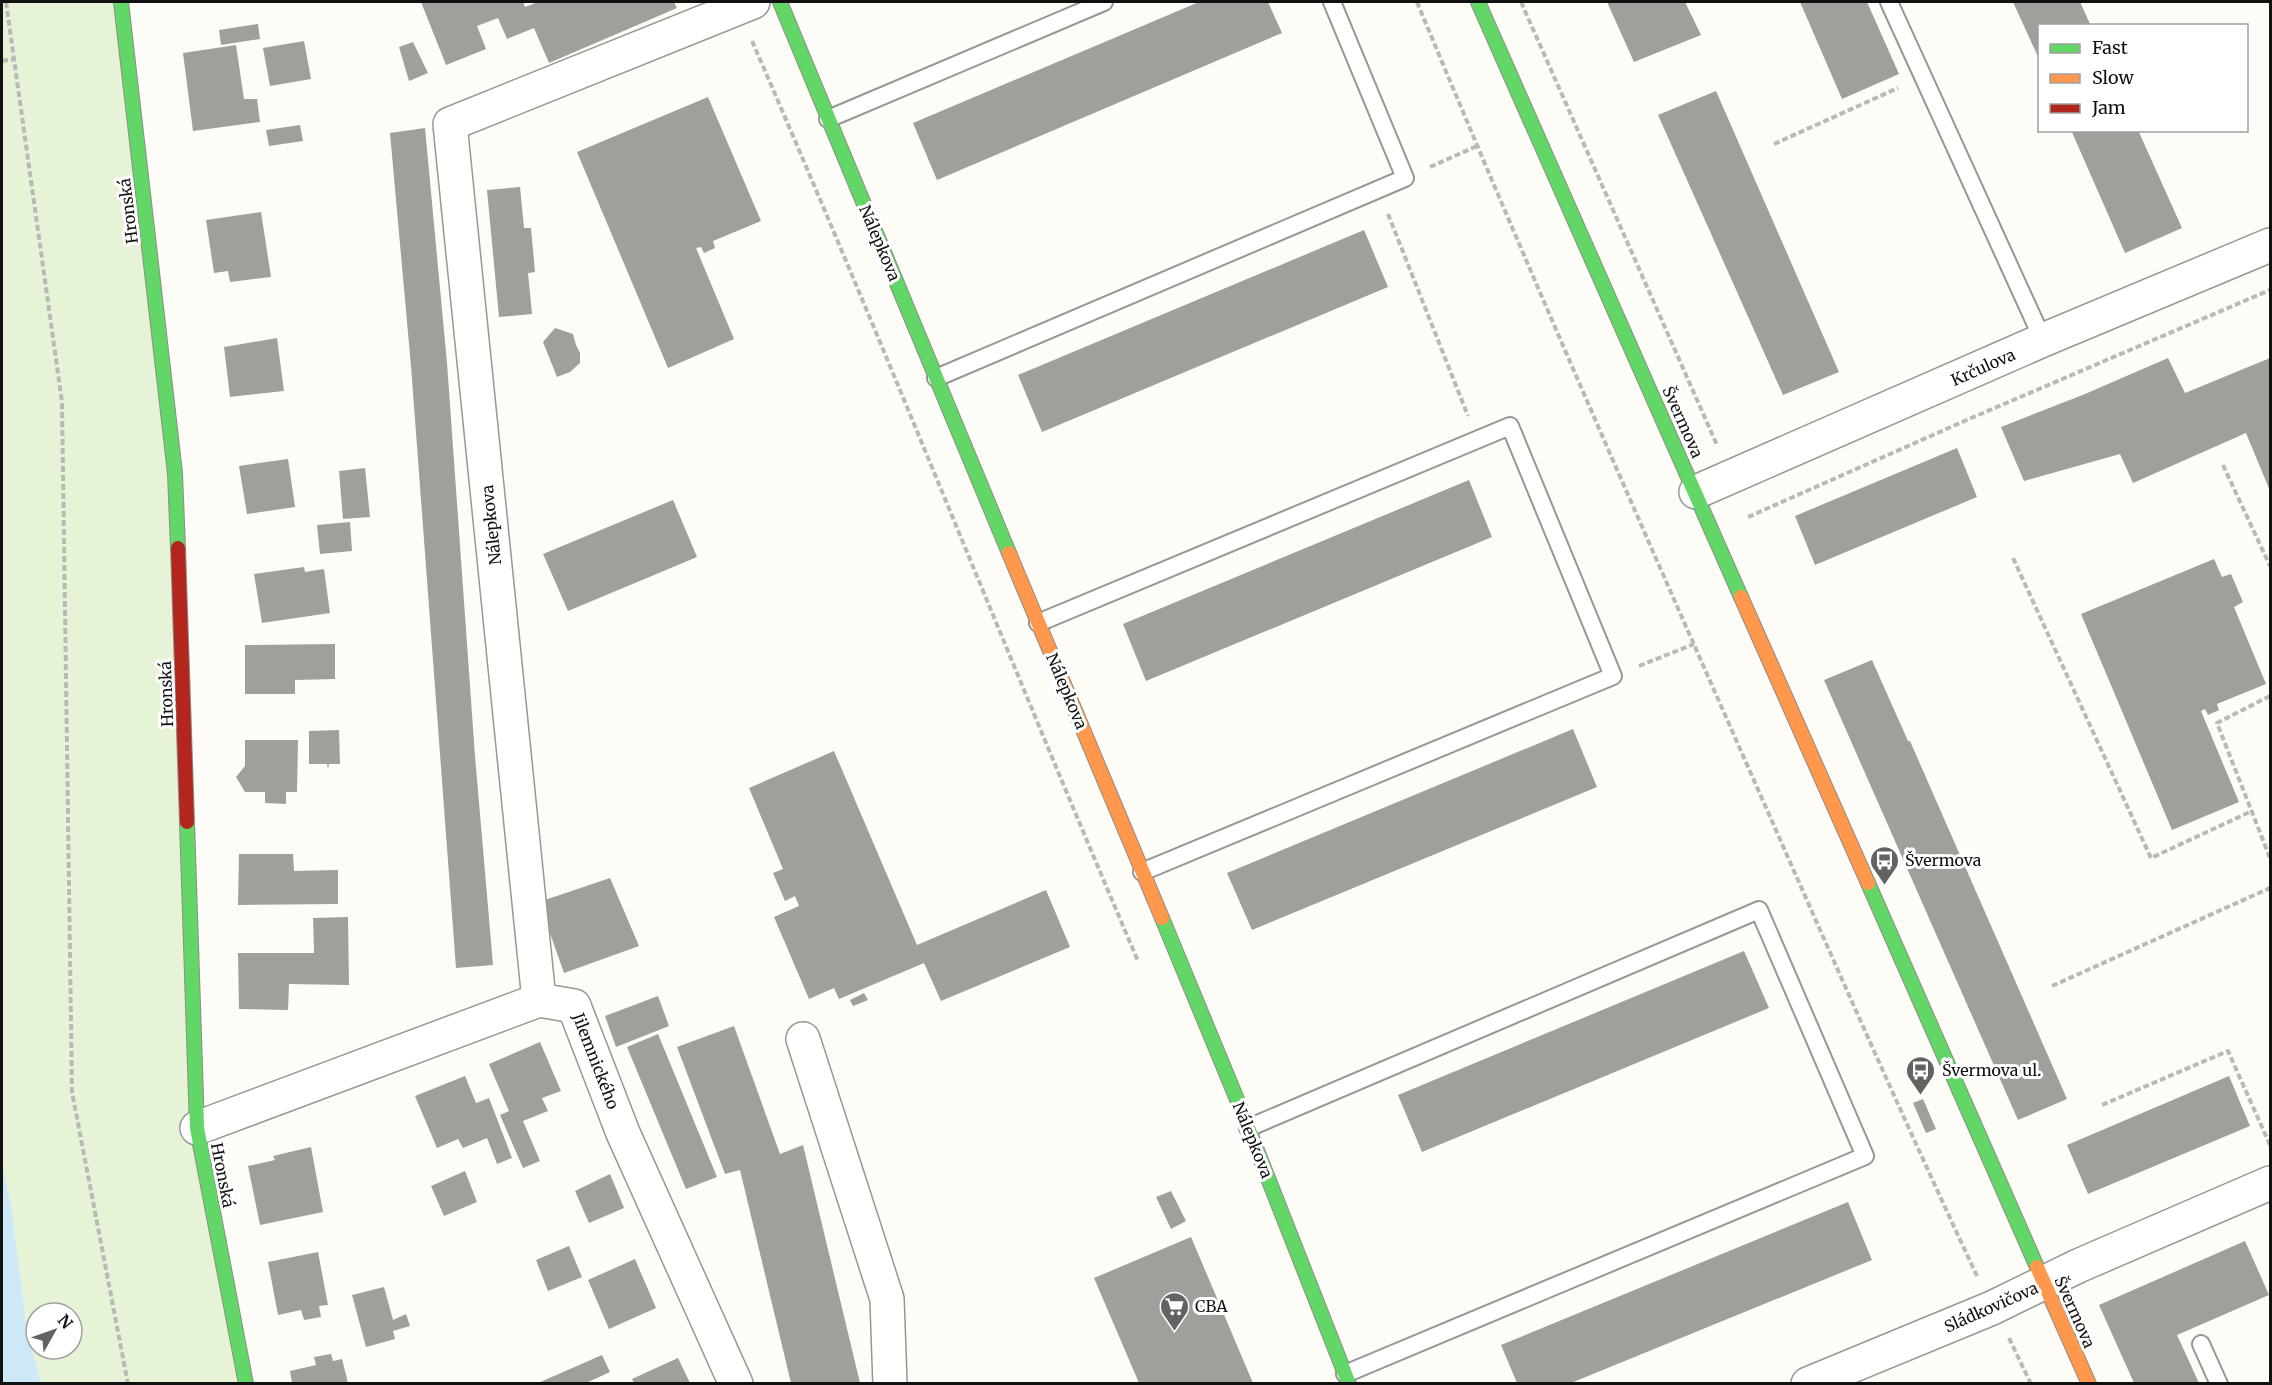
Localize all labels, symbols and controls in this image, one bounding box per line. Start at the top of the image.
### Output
legend [2038,24,2248,132]
text: Fast [2092,36,2128,59]
text: Slow [2092,66,2135,89]
text: Jam [2091,96,2126,119]
street label: Hronská [114,177,142,245]
street label: Nálepkova [855,202,905,284]
street label: Krčulova [1948,344,2019,390]
street label: Švermova [1658,383,1708,461]
street label: Nálepkova [477,484,505,566]
street label: Nálepkova [1042,650,1092,732]
street label: Hronská [155,660,177,727]
bus stop icon: Švermova [1868,844,1900,886]
place label: Švermova [1905,850,1982,870]
street label: Jilemnického [568,1009,623,1112]
bus stop icon: Švermova ul. [1905,1054,1937,1096]
place label: Švermova ul. [1942,1060,2041,1080]
street label: Nálepkova [1229,1099,1277,1181]
street label: Hronská [207,1141,239,1210]
street label: Švermova [2050,1273,2100,1351]
street label: Sládkovičova [1941,1277,2041,1337]
supermarket icon: CBA [1158,1290,1190,1332]
place label: CBA [1195,1296,1228,1316]
north arrow [24,1301,84,1361]
text: N [54,1310,77,1333]

